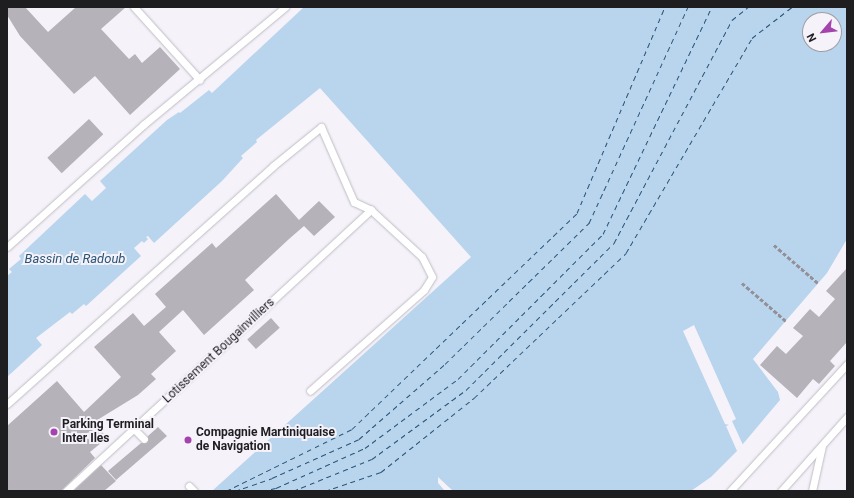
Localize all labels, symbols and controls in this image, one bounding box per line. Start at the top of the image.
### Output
north arrow [802,12,842,52]
text: N [804,31,819,44]
water label: Bassin de Radoub [25,251,125,267]
street label: Lotissement Bougainvilliers [160,296,278,406]
place label: Parking Terminal Inter Iles [62,418,154,446]
place label: Compagnie Martiniquaise de Navigation [196,426,335,454]
marker: Parking Terminal Inter Iles [49,427,59,437]
marker: Compagnie Martiniquaise de Navigation [183,435,193,445]

